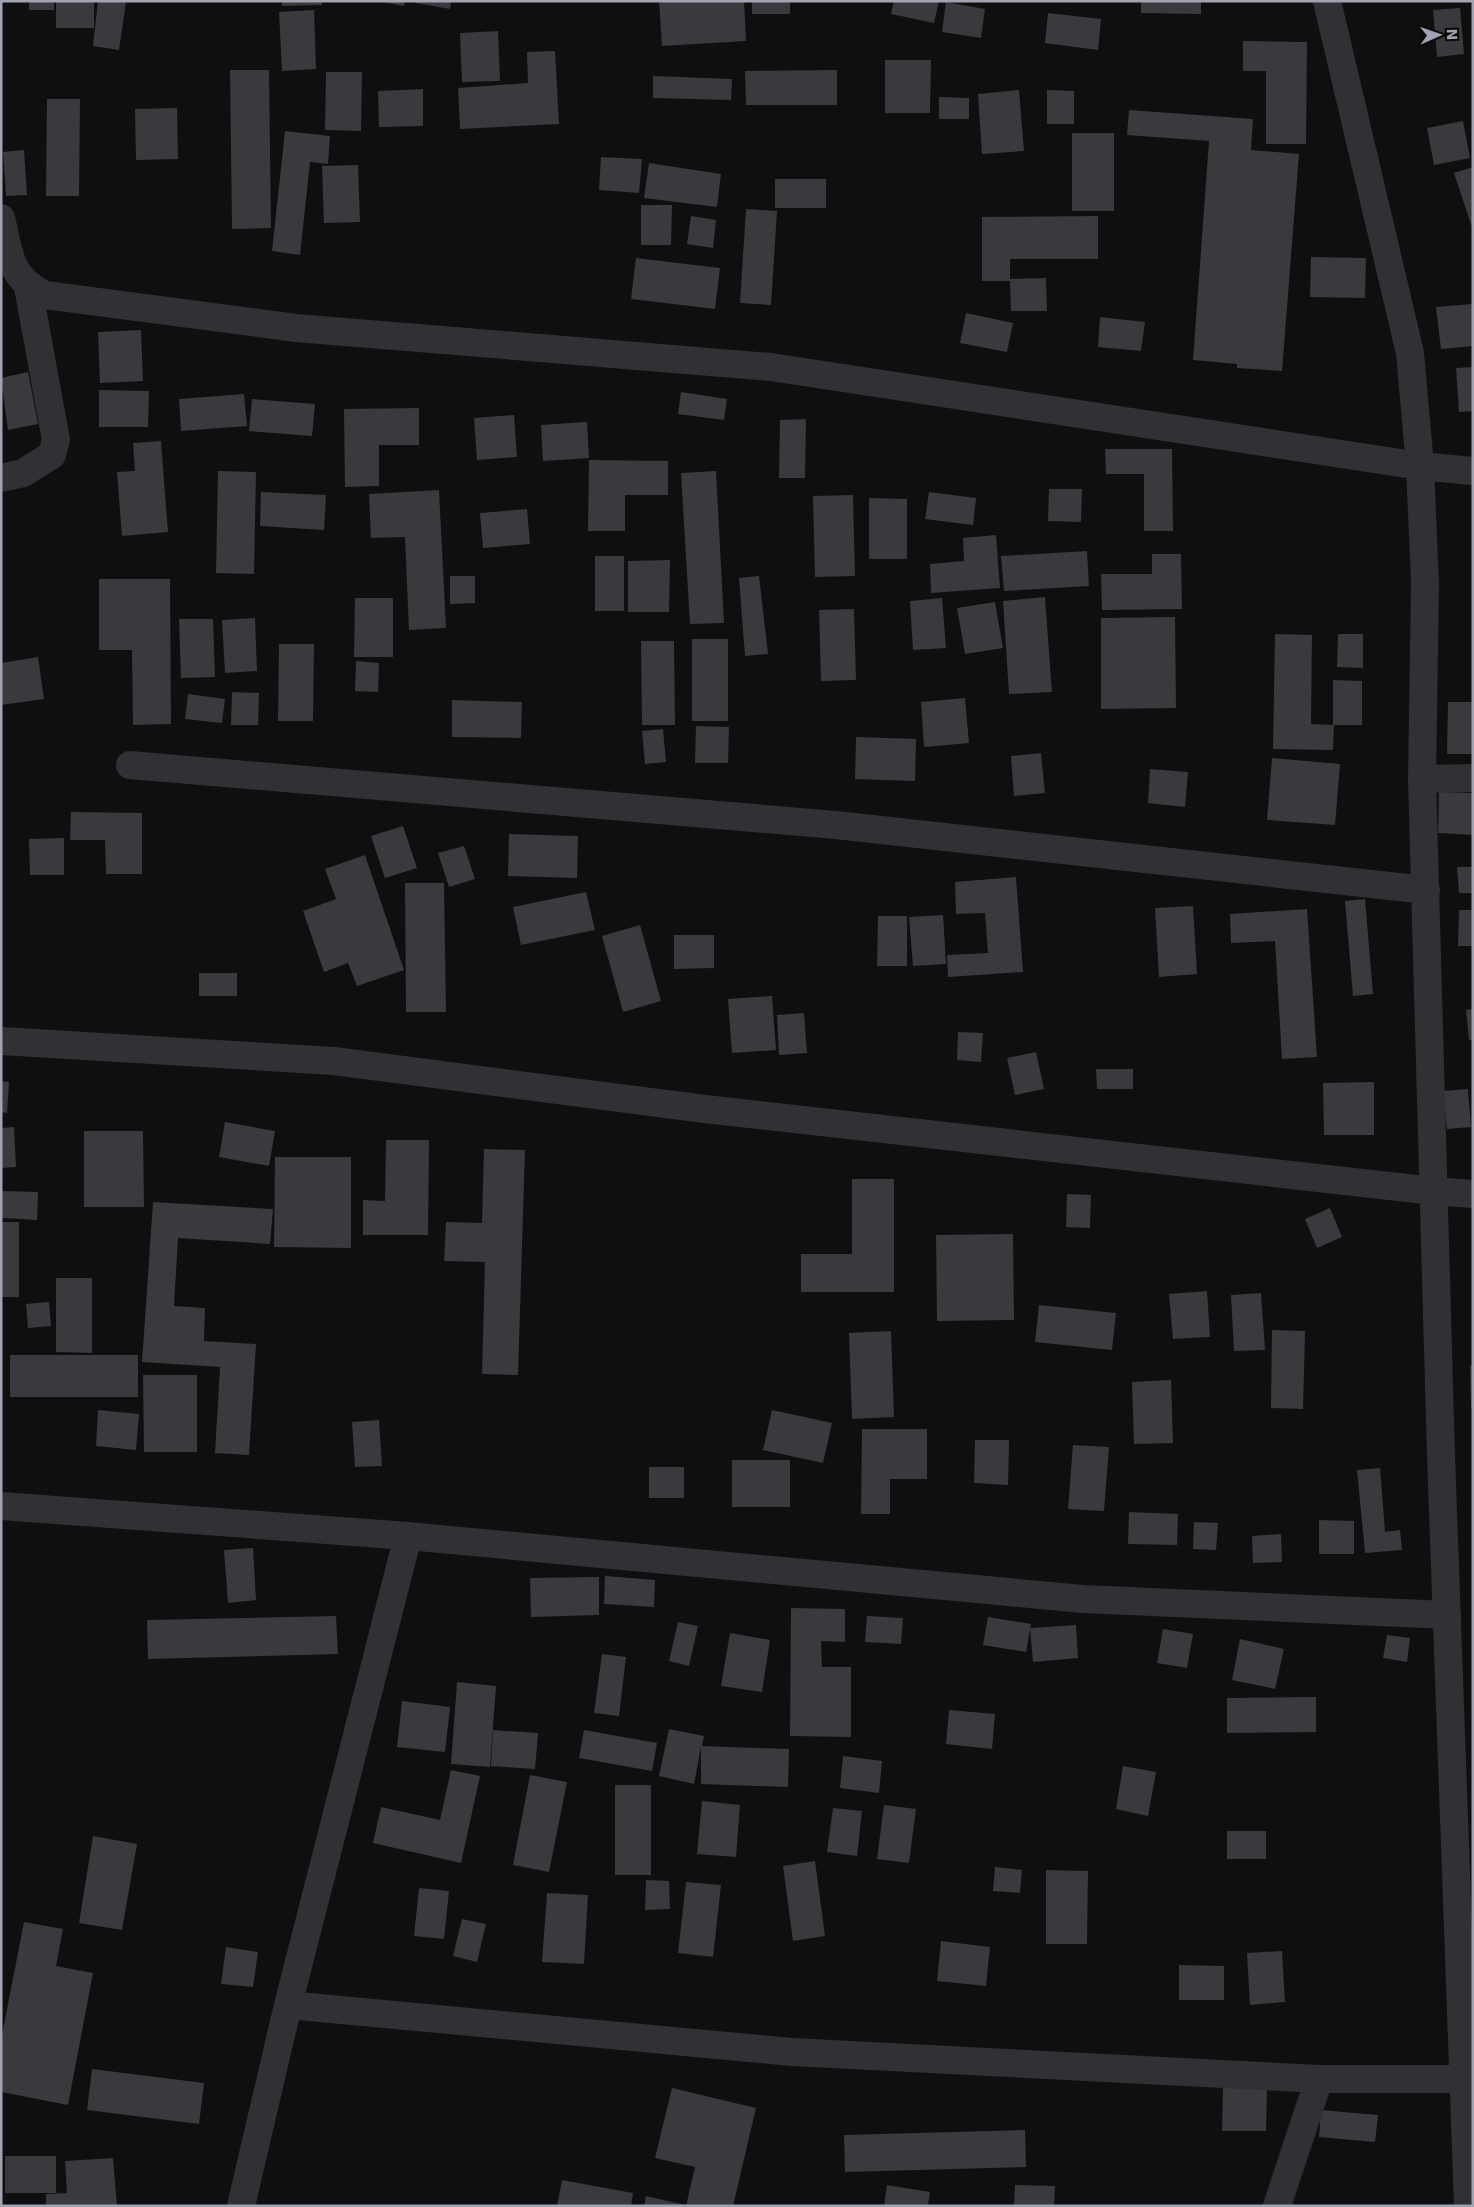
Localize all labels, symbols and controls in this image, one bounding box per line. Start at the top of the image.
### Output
north arrow [1414,10,1464,60]
text: N [1444,28,1460,41]

